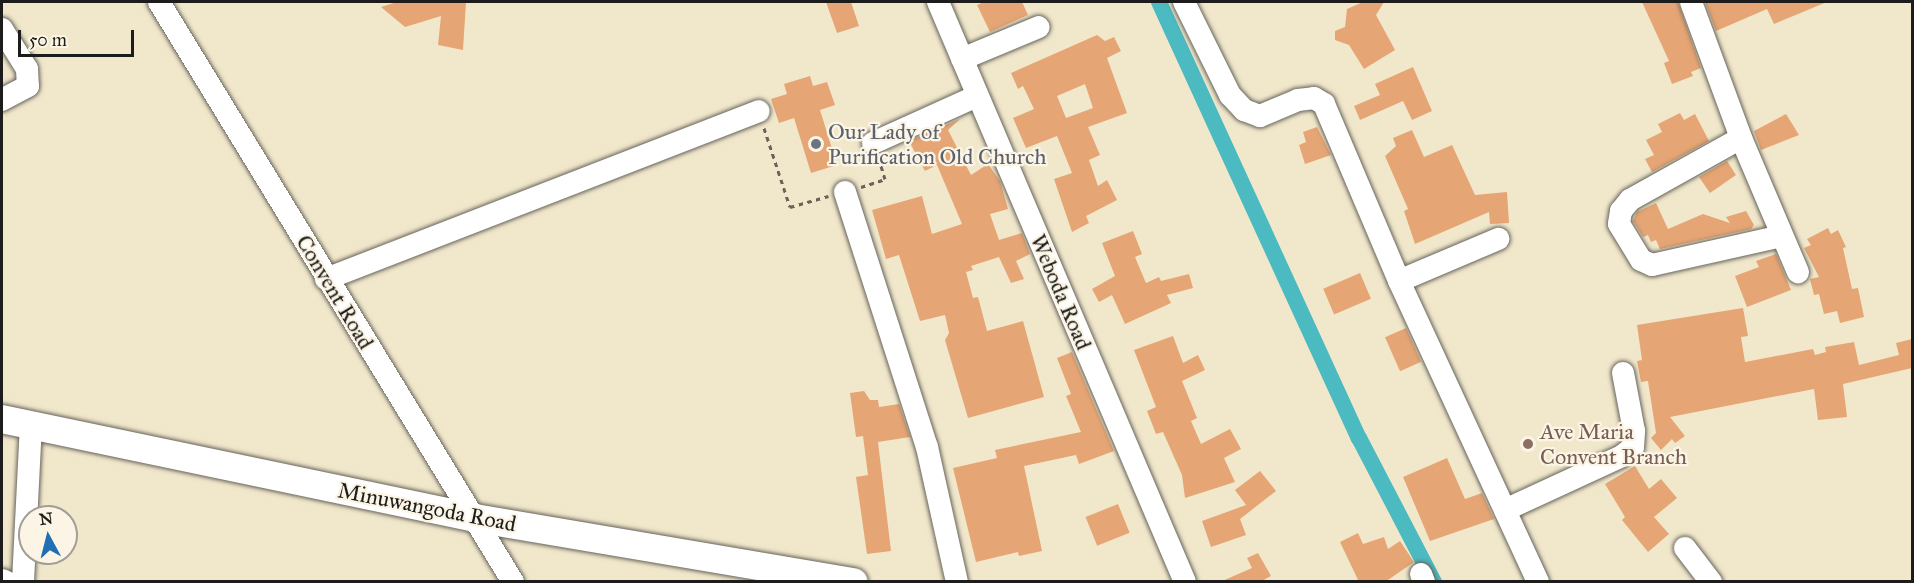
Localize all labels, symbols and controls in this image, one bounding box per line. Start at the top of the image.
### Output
scale bar [21,18,136,56]
text: 50 m [29,29,67,51]
place label: Our Lady of Purification Old Church [828,118,1046,170]
marker: Our Lady of Purification Old Church [809,137,823,151]
street label: Convent Road [291,230,379,354]
street label: Weboda Road [1025,230,1097,354]
place label: Ave Maria Convent Branch [1540,418,1687,470]
marker: Ave Maria Convent Branch [1521,437,1535,451]
street label: Minuwangoda Road [336,477,518,537]
north arrow [18,505,78,565]
text: N [38,508,54,529]

